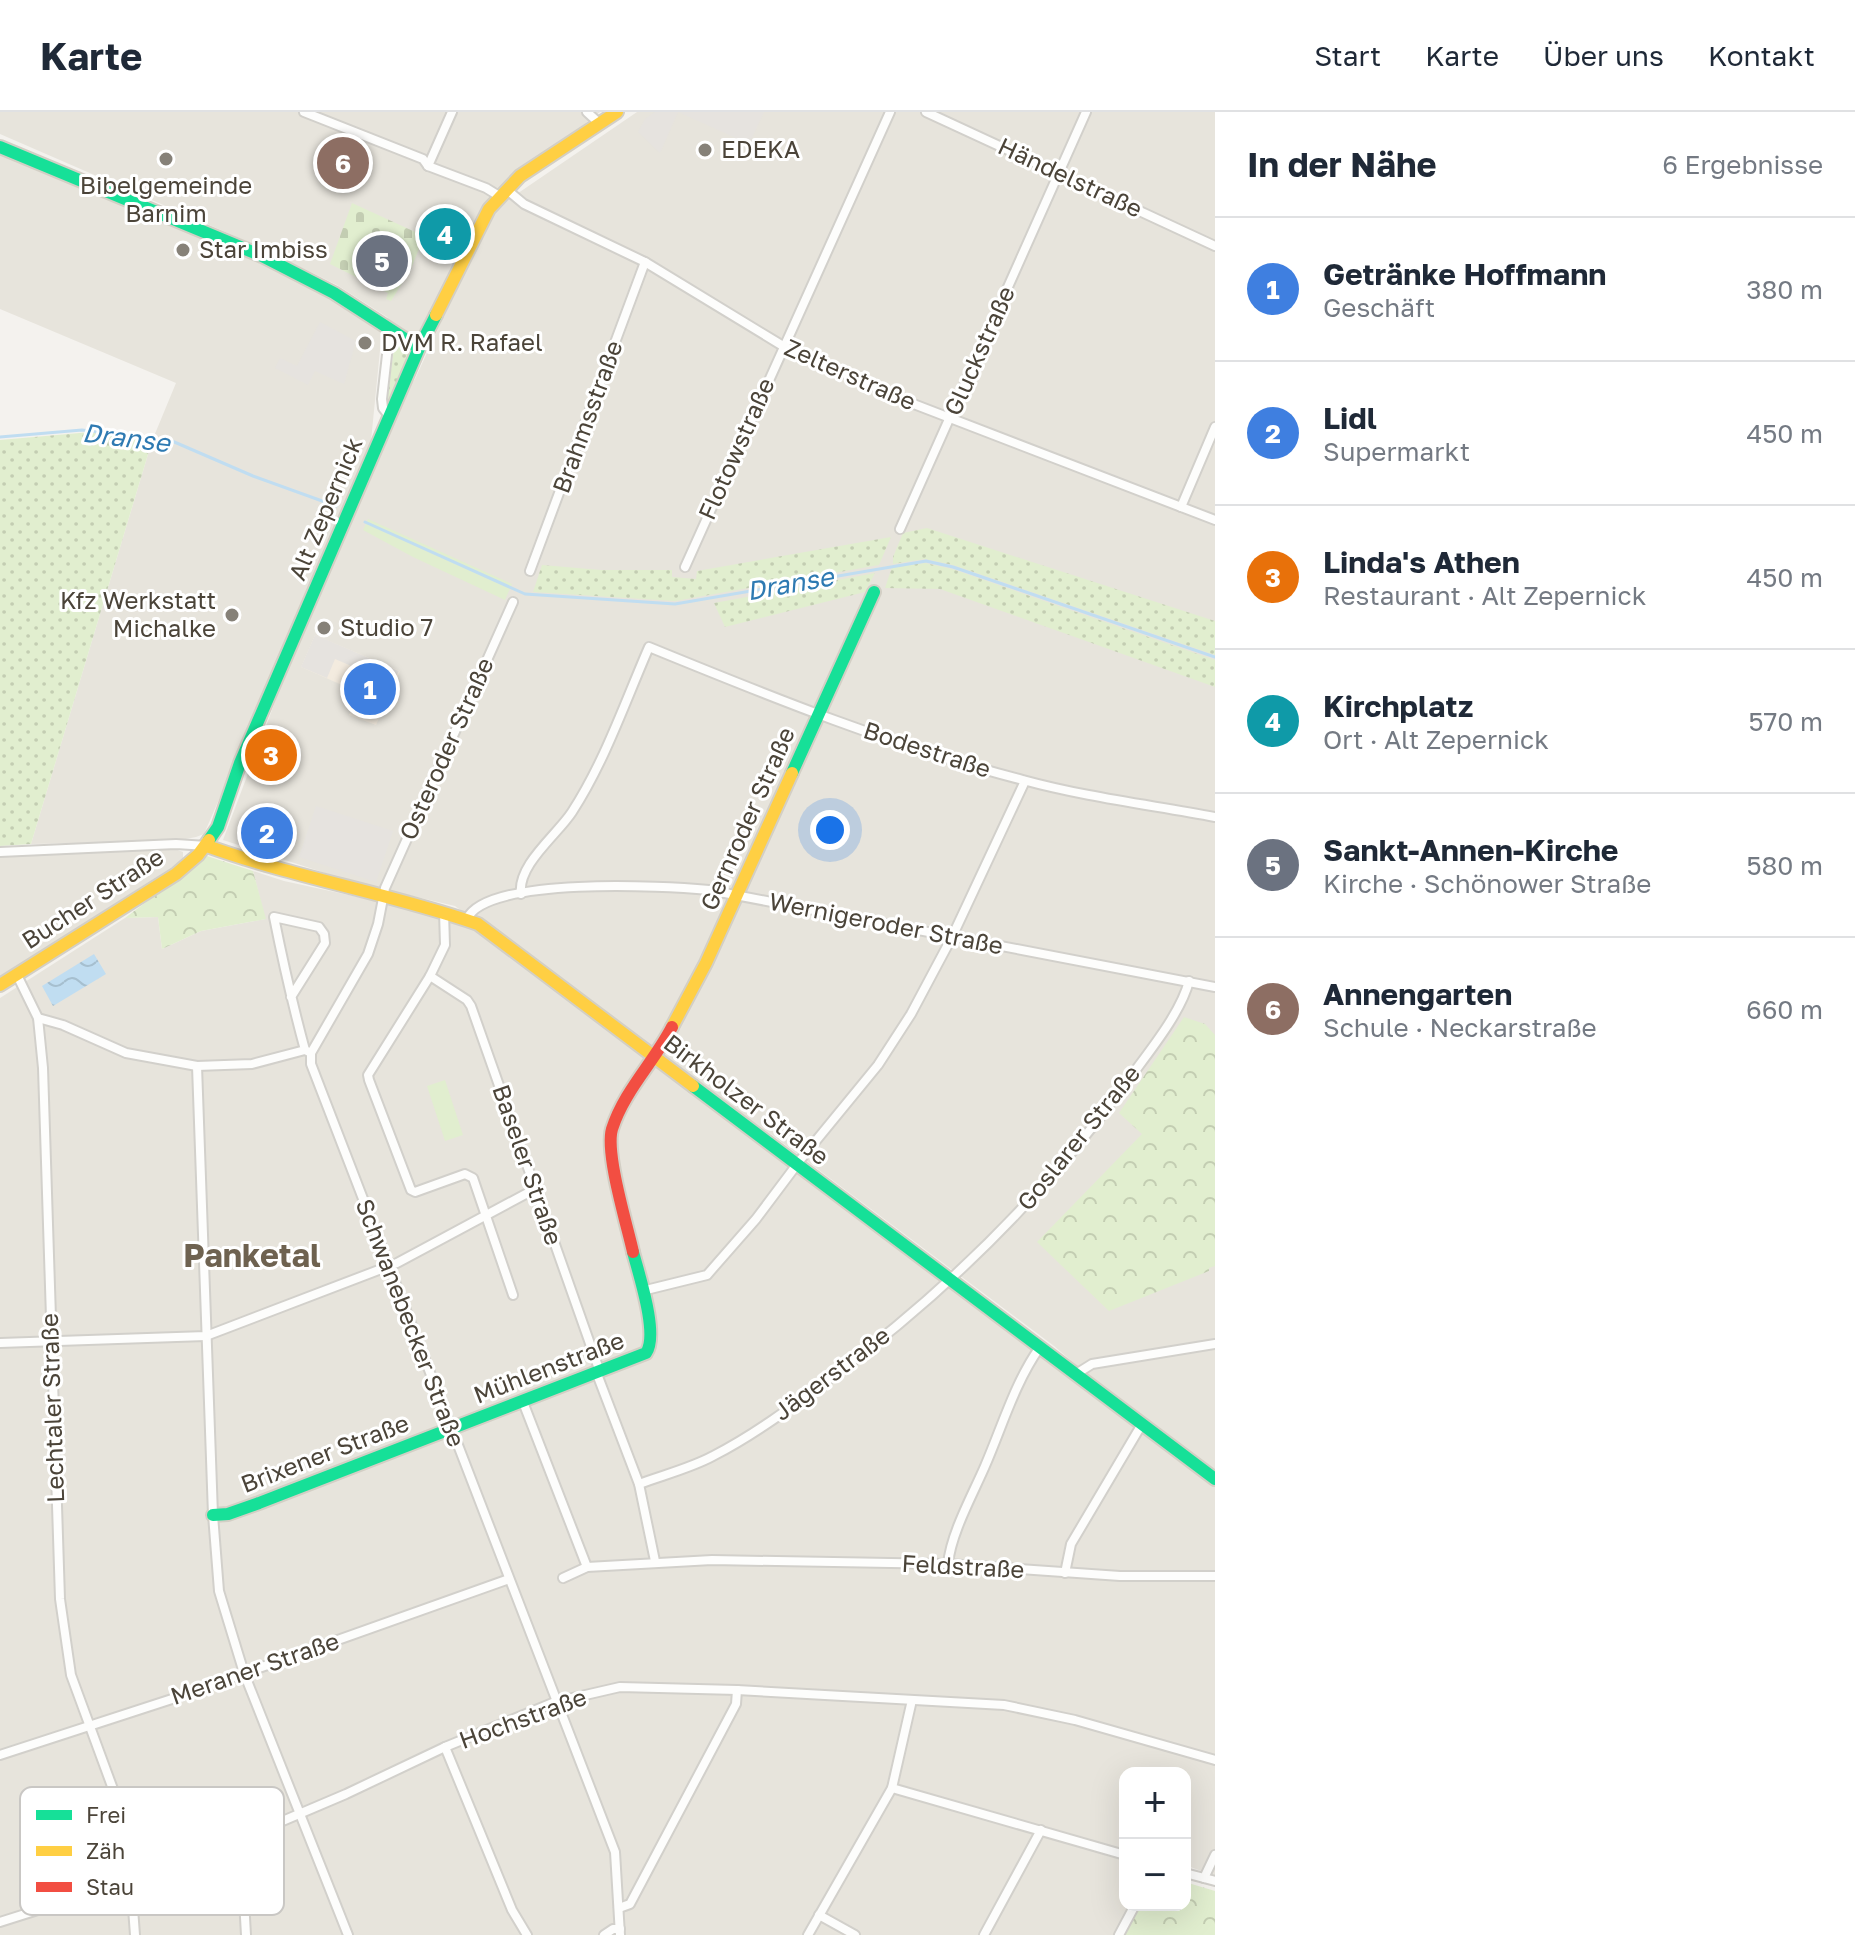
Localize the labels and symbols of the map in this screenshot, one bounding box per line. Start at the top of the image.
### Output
street label: Händelstraße [994,131,1147,223]
pin: 6 [317,133,369,193]
place label: EDEKA [721,134,800,163]
marker: EDEKA [696,141,714,159]
marker: Bibelgemeinde Barnim [157,150,175,168]
place label: Bibelgemeinde Barnim [80,170,252,227]
pin: 4 [419,204,471,264]
pin: 5 [356,231,408,291]
place label: Star Imbiss [199,234,328,263]
marker: Star Imbiss [174,241,192,259]
street label: Gluckstraße [937,281,1020,420]
place label: DVM R. Rafael [381,327,543,356]
street label: Zelterstraße [780,332,921,416]
marker: DVM R. Rafael [356,334,374,352]
street label: Brahmsstraße [546,336,628,497]
street label: Flotowstraße [691,373,780,524]
water label: Dranse [81,417,173,458]
street label: Alt Zepernick [282,433,368,584]
water label: Dranse [744,560,838,606]
place label: Kfz Werkstatt Michalke [60,585,216,642]
marker: Kfz Werkstatt Michalke [223,606,241,624]
place label: Studio 7 [340,612,433,641]
marker: Studio 7 [315,619,333,637]
street label: Osteroder Straße [392,653,499,844]
pin: 1 [344,659,396,719]
street label: Bodestraße [860,714,995,783]
street label: Gernroder Straße [693,722,800,915]
pin: 3 [245,725,297,785]
pin: 2 [241,803,293,863]
your location [810,810,850,850]
street label: Bucher Straße [16,841,168,954]
street label: Wernigeroder Straße [767,886,1006,959]
street label: Birkholzer Straße [659,1027,835,1170]
street label: Goslarer Straße [1010,1058,1145,1216]
street label: Baseler Straße [487,1080,569,1249]
street label: Schwanebecker Straße [351,1194,472,1451]
district label: Panketal [183,1236,321,1274]
street label: Lechtaler Straße [34,1313,69,1503]
street label: Jägerstraße [767,1320,895,1426]
street label: Mühlenstraße [469,1325,628,1409]
street label: Brixener Straße [236,1407,413,1498]
street label: Feldstraße [901,1548,1025,1583]
street label: Meraner Straße [166,1625,343,1710]
street label: Hochstraße [455,1681,590,1754]
legend [20,1787,284,1915]
text: Frei [86,1801,126,1828]
text: Zäh [86,1837,125,1864]
text: Stau [86,1873,134,1900]

